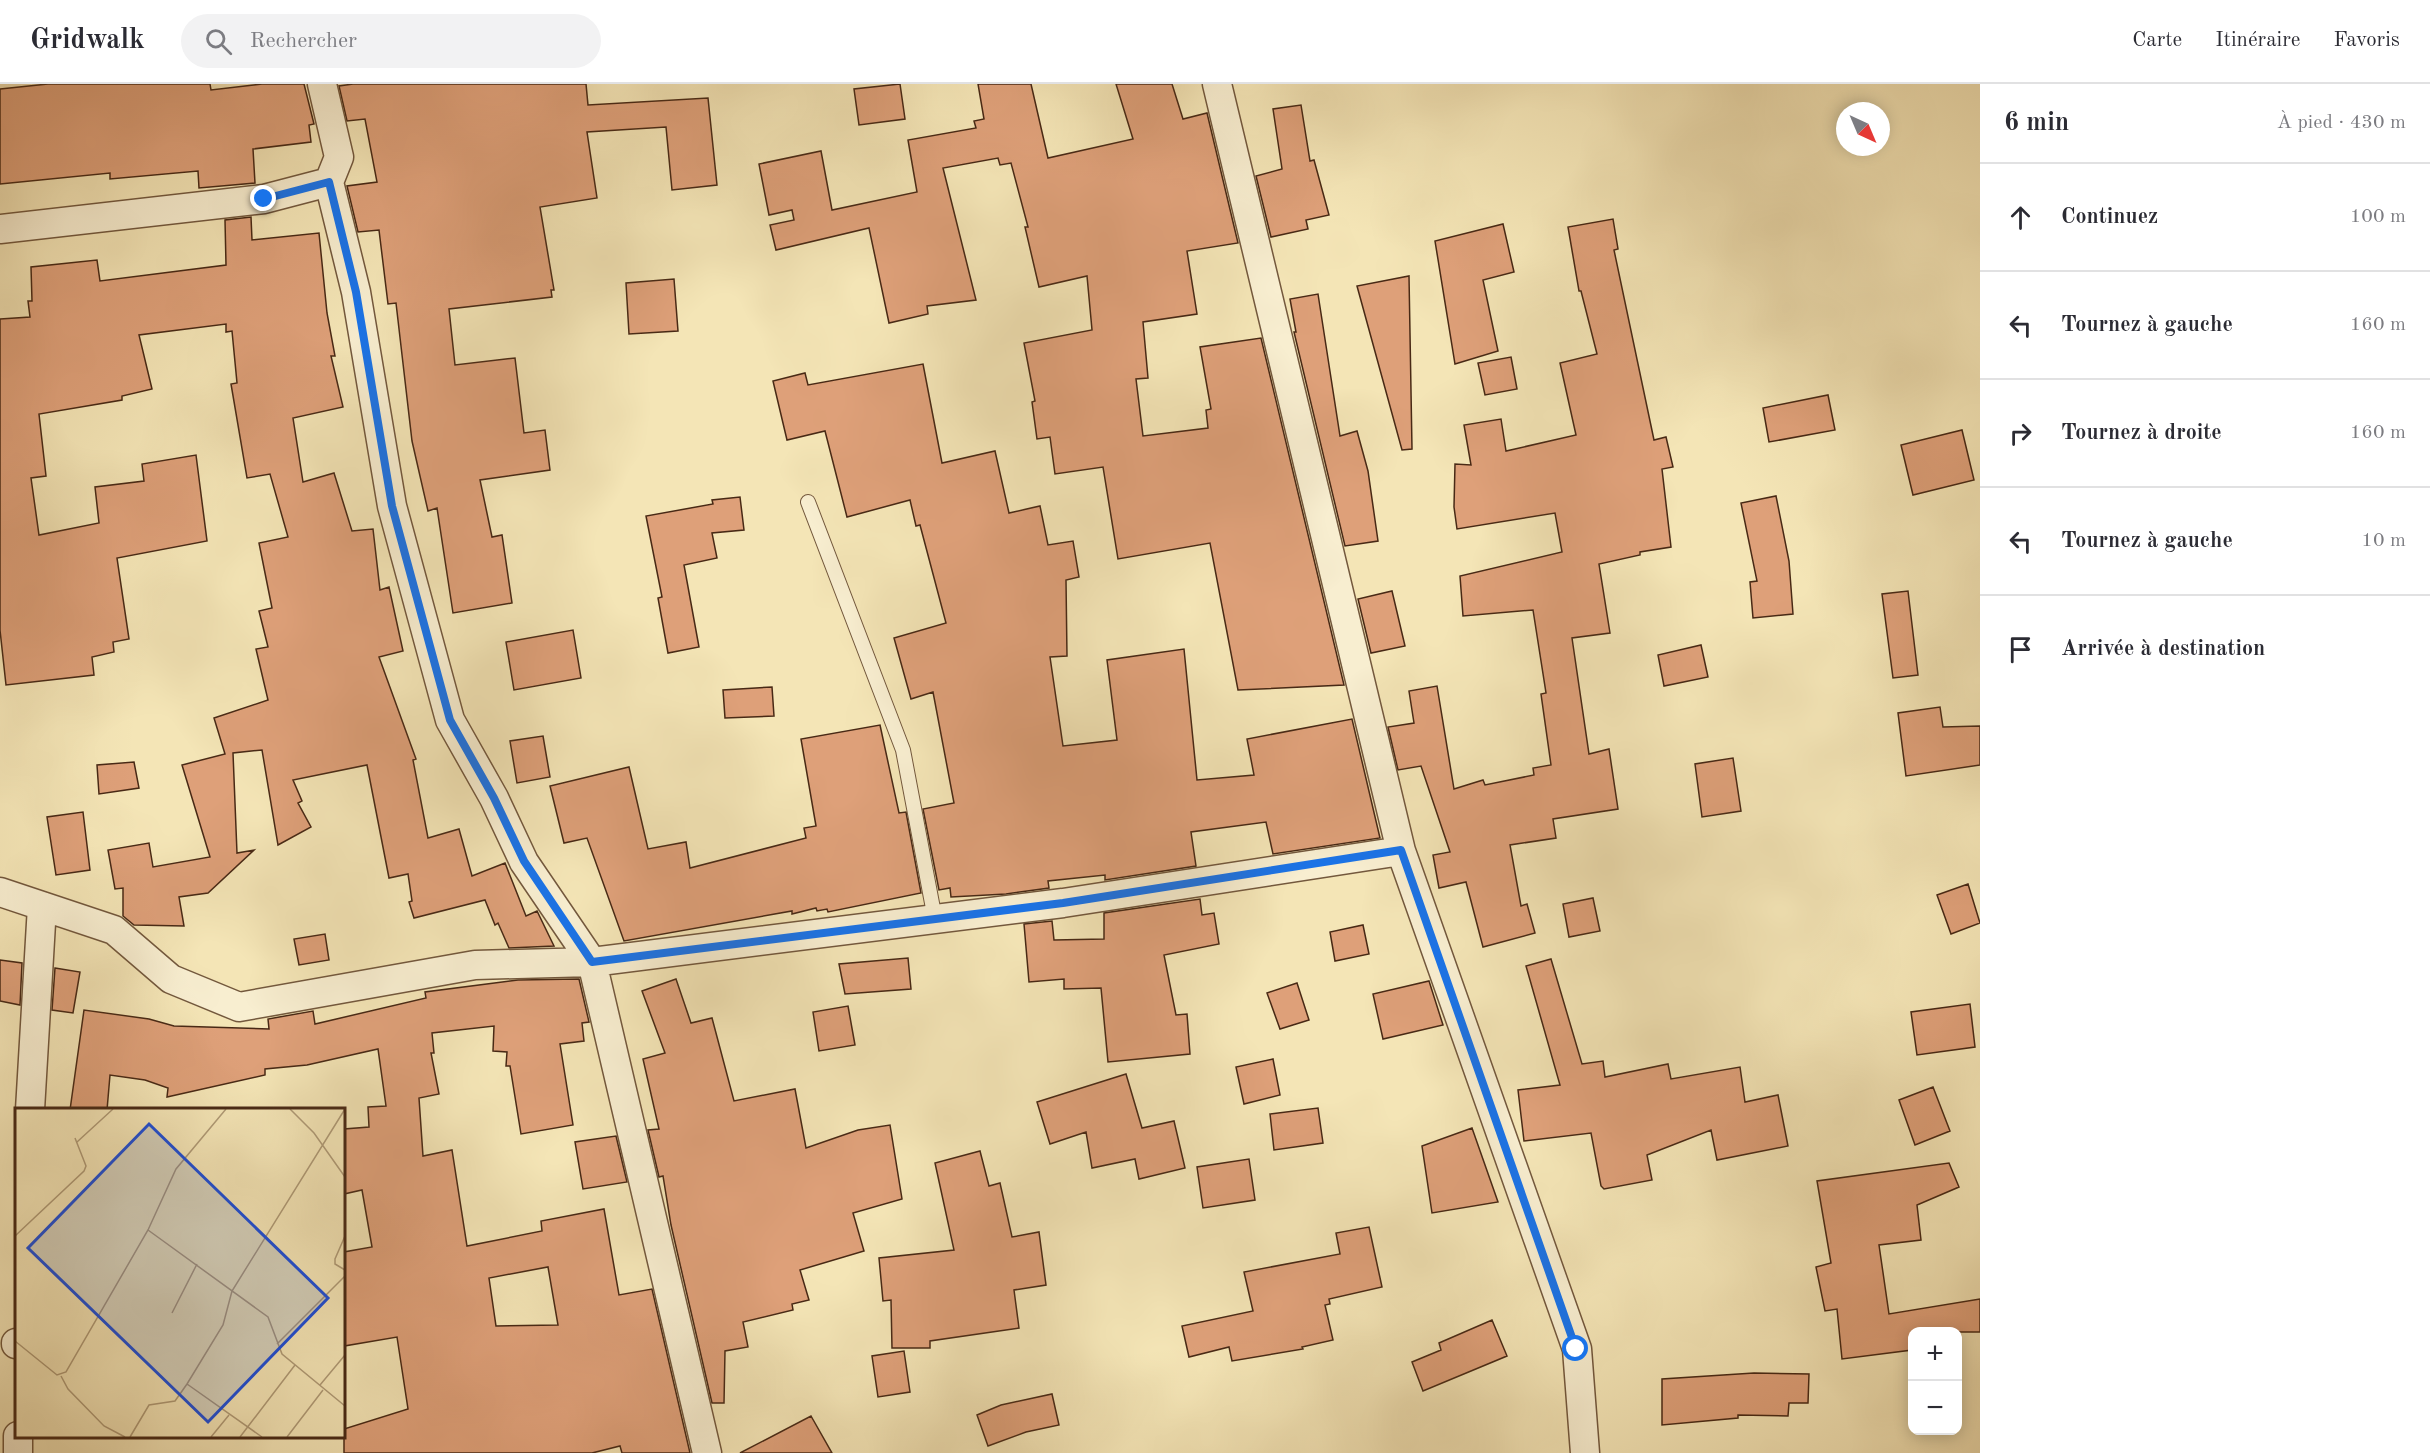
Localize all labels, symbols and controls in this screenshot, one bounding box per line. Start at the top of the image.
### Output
search box [181,14,601,68]
icon: search [202,25,235,58]
text: Gridwalk [30,27,145,55]
text: Rechercher [250,30,357,52]
text: Carte [2132,30,2182,51]
text: Itinéraire [2215,30,2301,51]
text: Favoris [2334,30,2400,51]
north arrow [1836,102,1890,156]
text: 6 min [2004,110,2069,136]
text: À pied · 430 m [2277,113,2406,133]
route end [250,185,276,211]
icon: ahead [2004,201,2037,234]
text: Continuez [2061,206,2158,228]
text: 100 m [2350,207,2406,227]
icon: left [2004,309,2037,342]
text: Tournez à gauche [2061,314,2233,336]
text: 160 m [2350,315,2406,335]
icon: right [2004,417,2037,450]
text: Tournez à droite [2061,422,2222,444]
text: 160 m [2350,423,2406,443]
icon: left [2004,525,2037,558]
text: Tournez à gauche [2061,530,2233,552]
text: 10 m [2361,531,2406,551]
icon: arrive [2004,633,2037,666]
text: Arrivée à destination [2061,638,2265,660]
inset map [15,1108,345,1438]
map controls [1908,1327,1962,1435]
button: + [1908,1327,1962,1381]
route start [1562,1335,1588,1361]
button: − [1908,1381,1962,1435]

